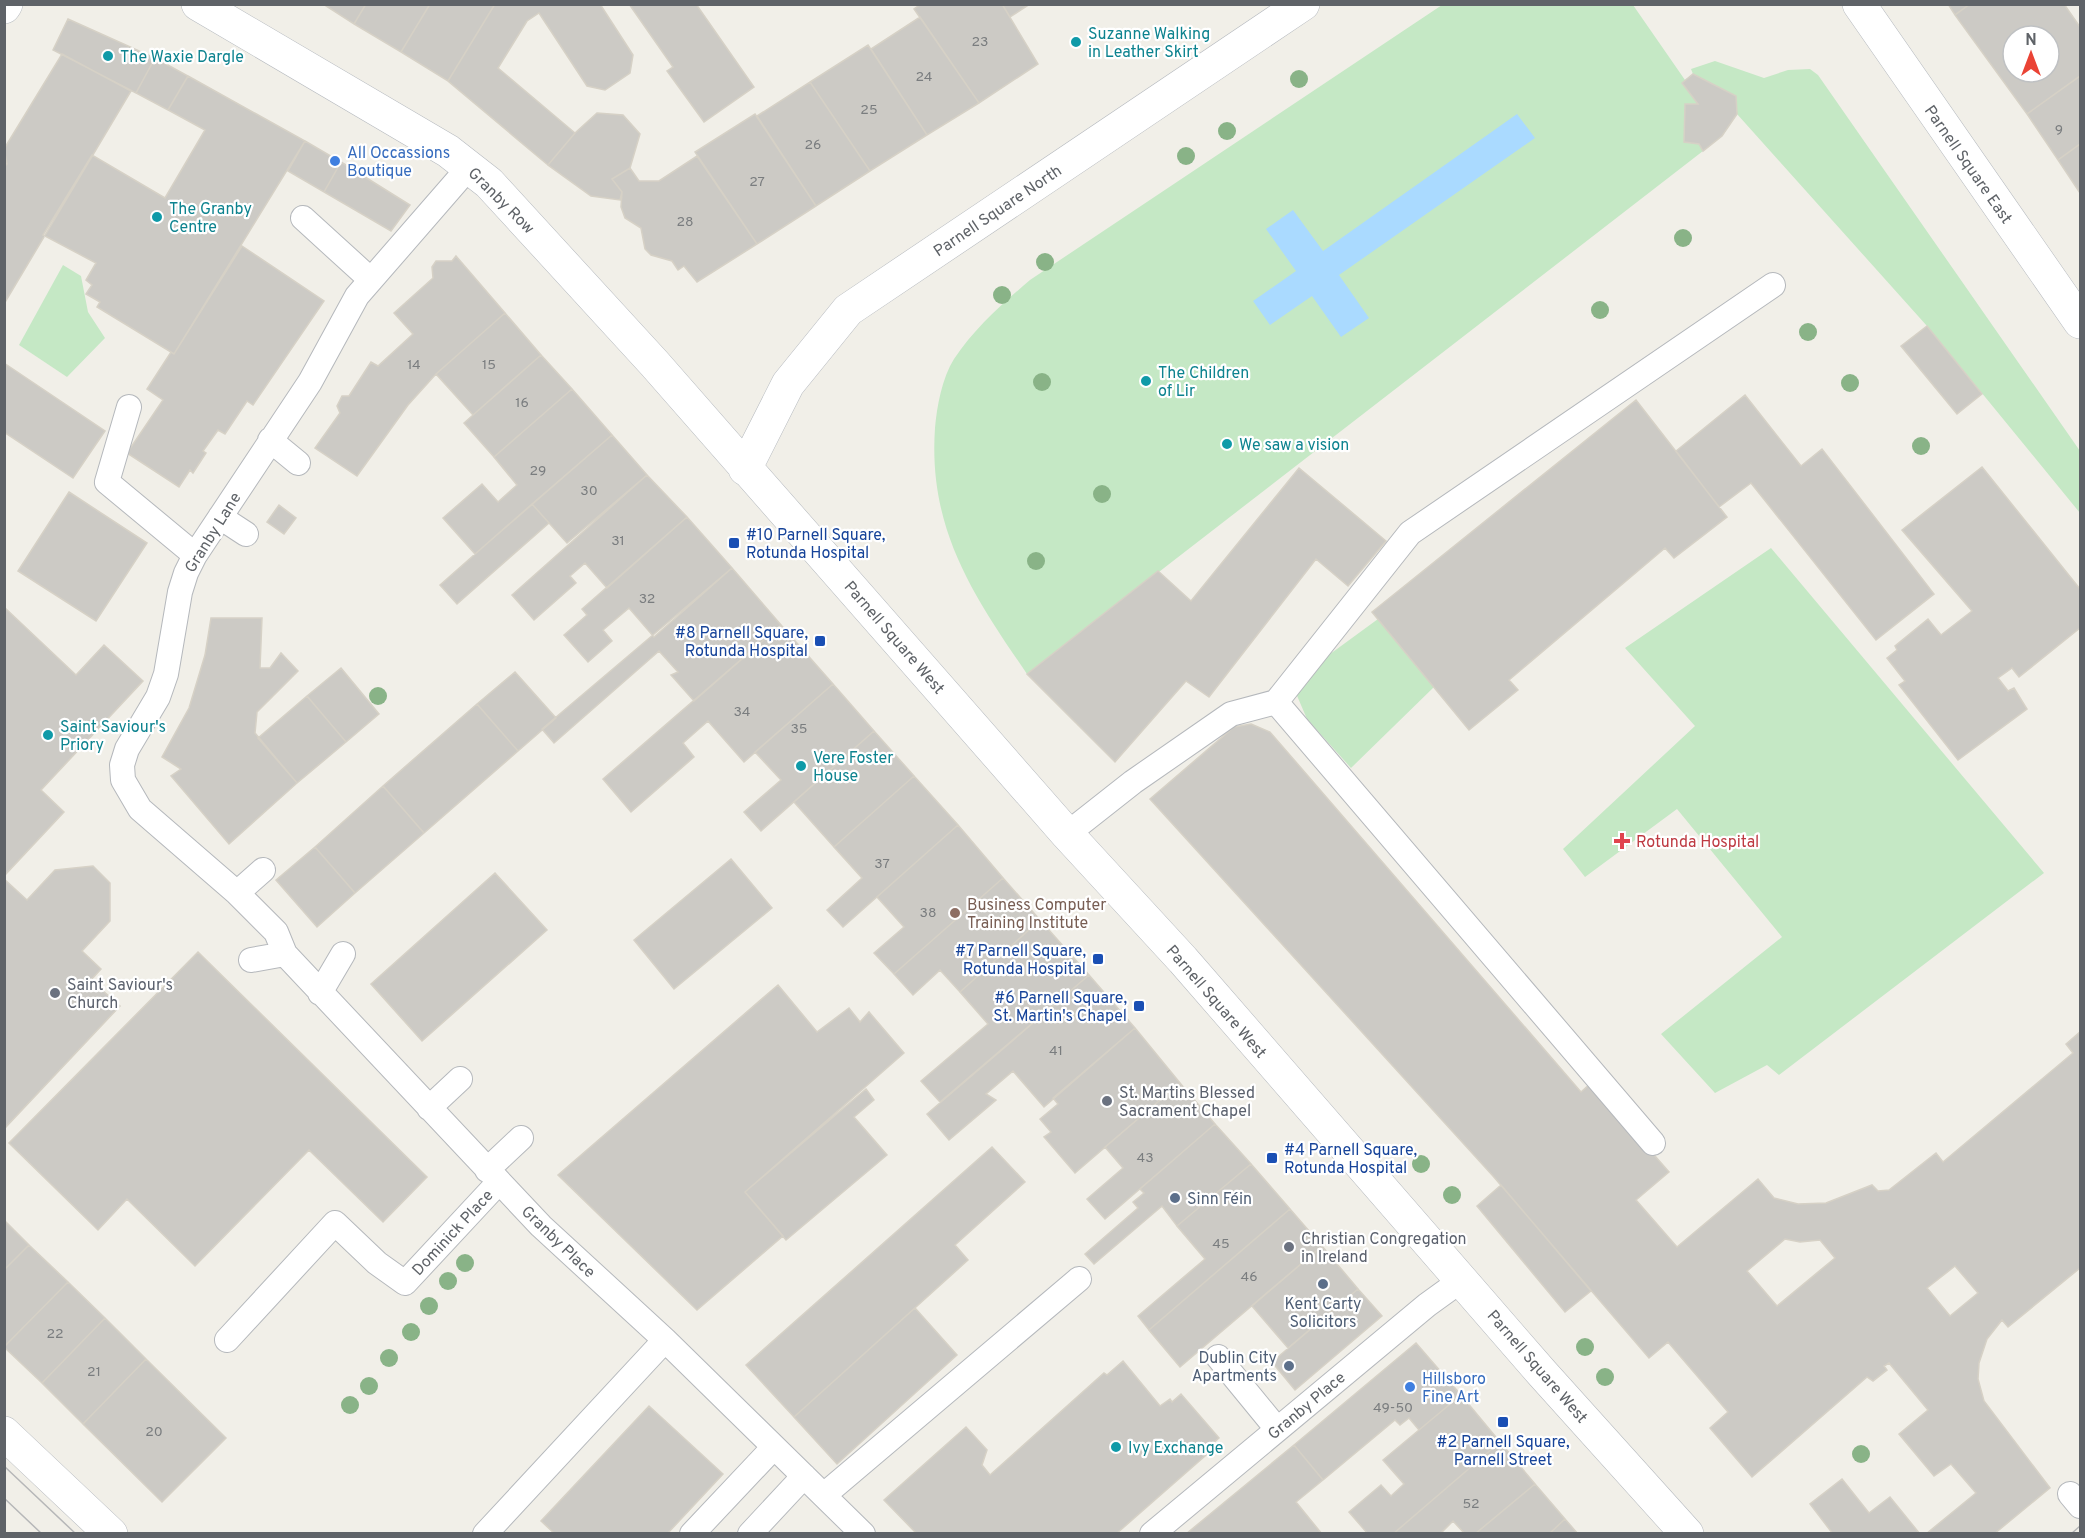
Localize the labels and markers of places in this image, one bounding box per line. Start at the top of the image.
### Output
place label: Suzanne Walking in Leather Skirt [1088,25,1210,63]
marker: Suzanne Walking in Leather Skirt [1069,35,1083,49]
place label: The Waxie Dargle [120,48,244,68]
marker: The Waxie Dargle [101,49,115,63]
place label: All Occassions Boutique [347,144,450,182]
marker: All Occassions Boutique [328,154,342,168]
place label: The Granby Centre [169,200,252,238]
marker: The Granby Centre [150,210,164,224]
place label: The Children of Lir [1158,364,1249,402]
marker: The Children of Lir [1139,374,1153,388]
place label: We saw a vision [1239,436,1349,456]
marker: We saw a vision [1220,437,1234,451]
place label: #10 Parnell Square, Rotunda Hospital [746,526,885,564]
marker: #10 Parnell Square, Rotunda Hospital [727,536,741,550]
place label: #8 Parnell Square, Rotunda Hospital [675,624,808,662]
marker: #8 Parnell Square, Rotunda Hospital [813,634,827,648]
place label: Saint Saviour's Priory [60,718,166,756]
marker: Saint Saviour's Priory [41,728,55,742]
place label: Vere Foster House [813,749,894,787]
marker: Vere Foster House [794,759,808,773]
marker: Rotunda Hospital [1613,832,1631,850]
place label: Rotunda Hospital [1636,833,1759,853]
place label: Business Computer Training Institute [967,896,1107,934]
marker: Business Computer Training Institute [948,906,962,920]
place label: #7 Parnell Square, Rotunda Hospital [955,942,1086,980]
marker: #7 Parnell Square, Rotunda Hospital [1091,952,1105,966]
place label: Saint Saviour's Church [67,976,173,1014]
marker: Saint Saviour's Church [48,986,62,1000]
place label: #6 Parnell Square, St. Martin's Chapel [993,989,1127,1027]
marker: #6 Parnell Square, St. Martin's Chapel [1132,999,1146,1013]
place label: St. Martins Blessed Sacrament Chapel [1119,1084,1255,1122]
marker: St. Martins Blessed Sacrament Chapel [1100,1094,1114,1108]
place label: #4 Parnell Square, Rotunda Hospital [1284,1141,1417,1179]
marker: #4 Parnell Square, Rotunda Hospital [1265,1151,1279,1165]
place label: Sinn Féin [1187,1190,1252,1210]
marker: Sinn Féin [1168,1191,1182,1205]
place label: Christian Congregation in Ireland [1301,1230,1467,1268]
marker: Christian Congregation in Ireland [1282,1240,1296,1254]
marker: Kent Carty Solicitors [1316,1277,1330,1291]
place label: Kent Carty Solicitors [1284,1295,1362,1333]
place label: Dublin City Apartments [1192,1349,1277,1387]
marker: Dublin City Apartments [1282,1359,1296,1373]
place label: Hillsboro Fine Art [1422,1370,1486,1408]
marker: Hillsboro Fine Art [1403,1380,1417,1394]
marker: #2 Parnell Square, Parnell Street [1496,1415,1510,1429]
place label: #2 Parnell Square, Parnell Street [1436,1433,1570,1471]
place label: Ivy Exchange [1128,1439,1223,1459]
marker: Ivy Exchange [1109,1440,1123,1454]

